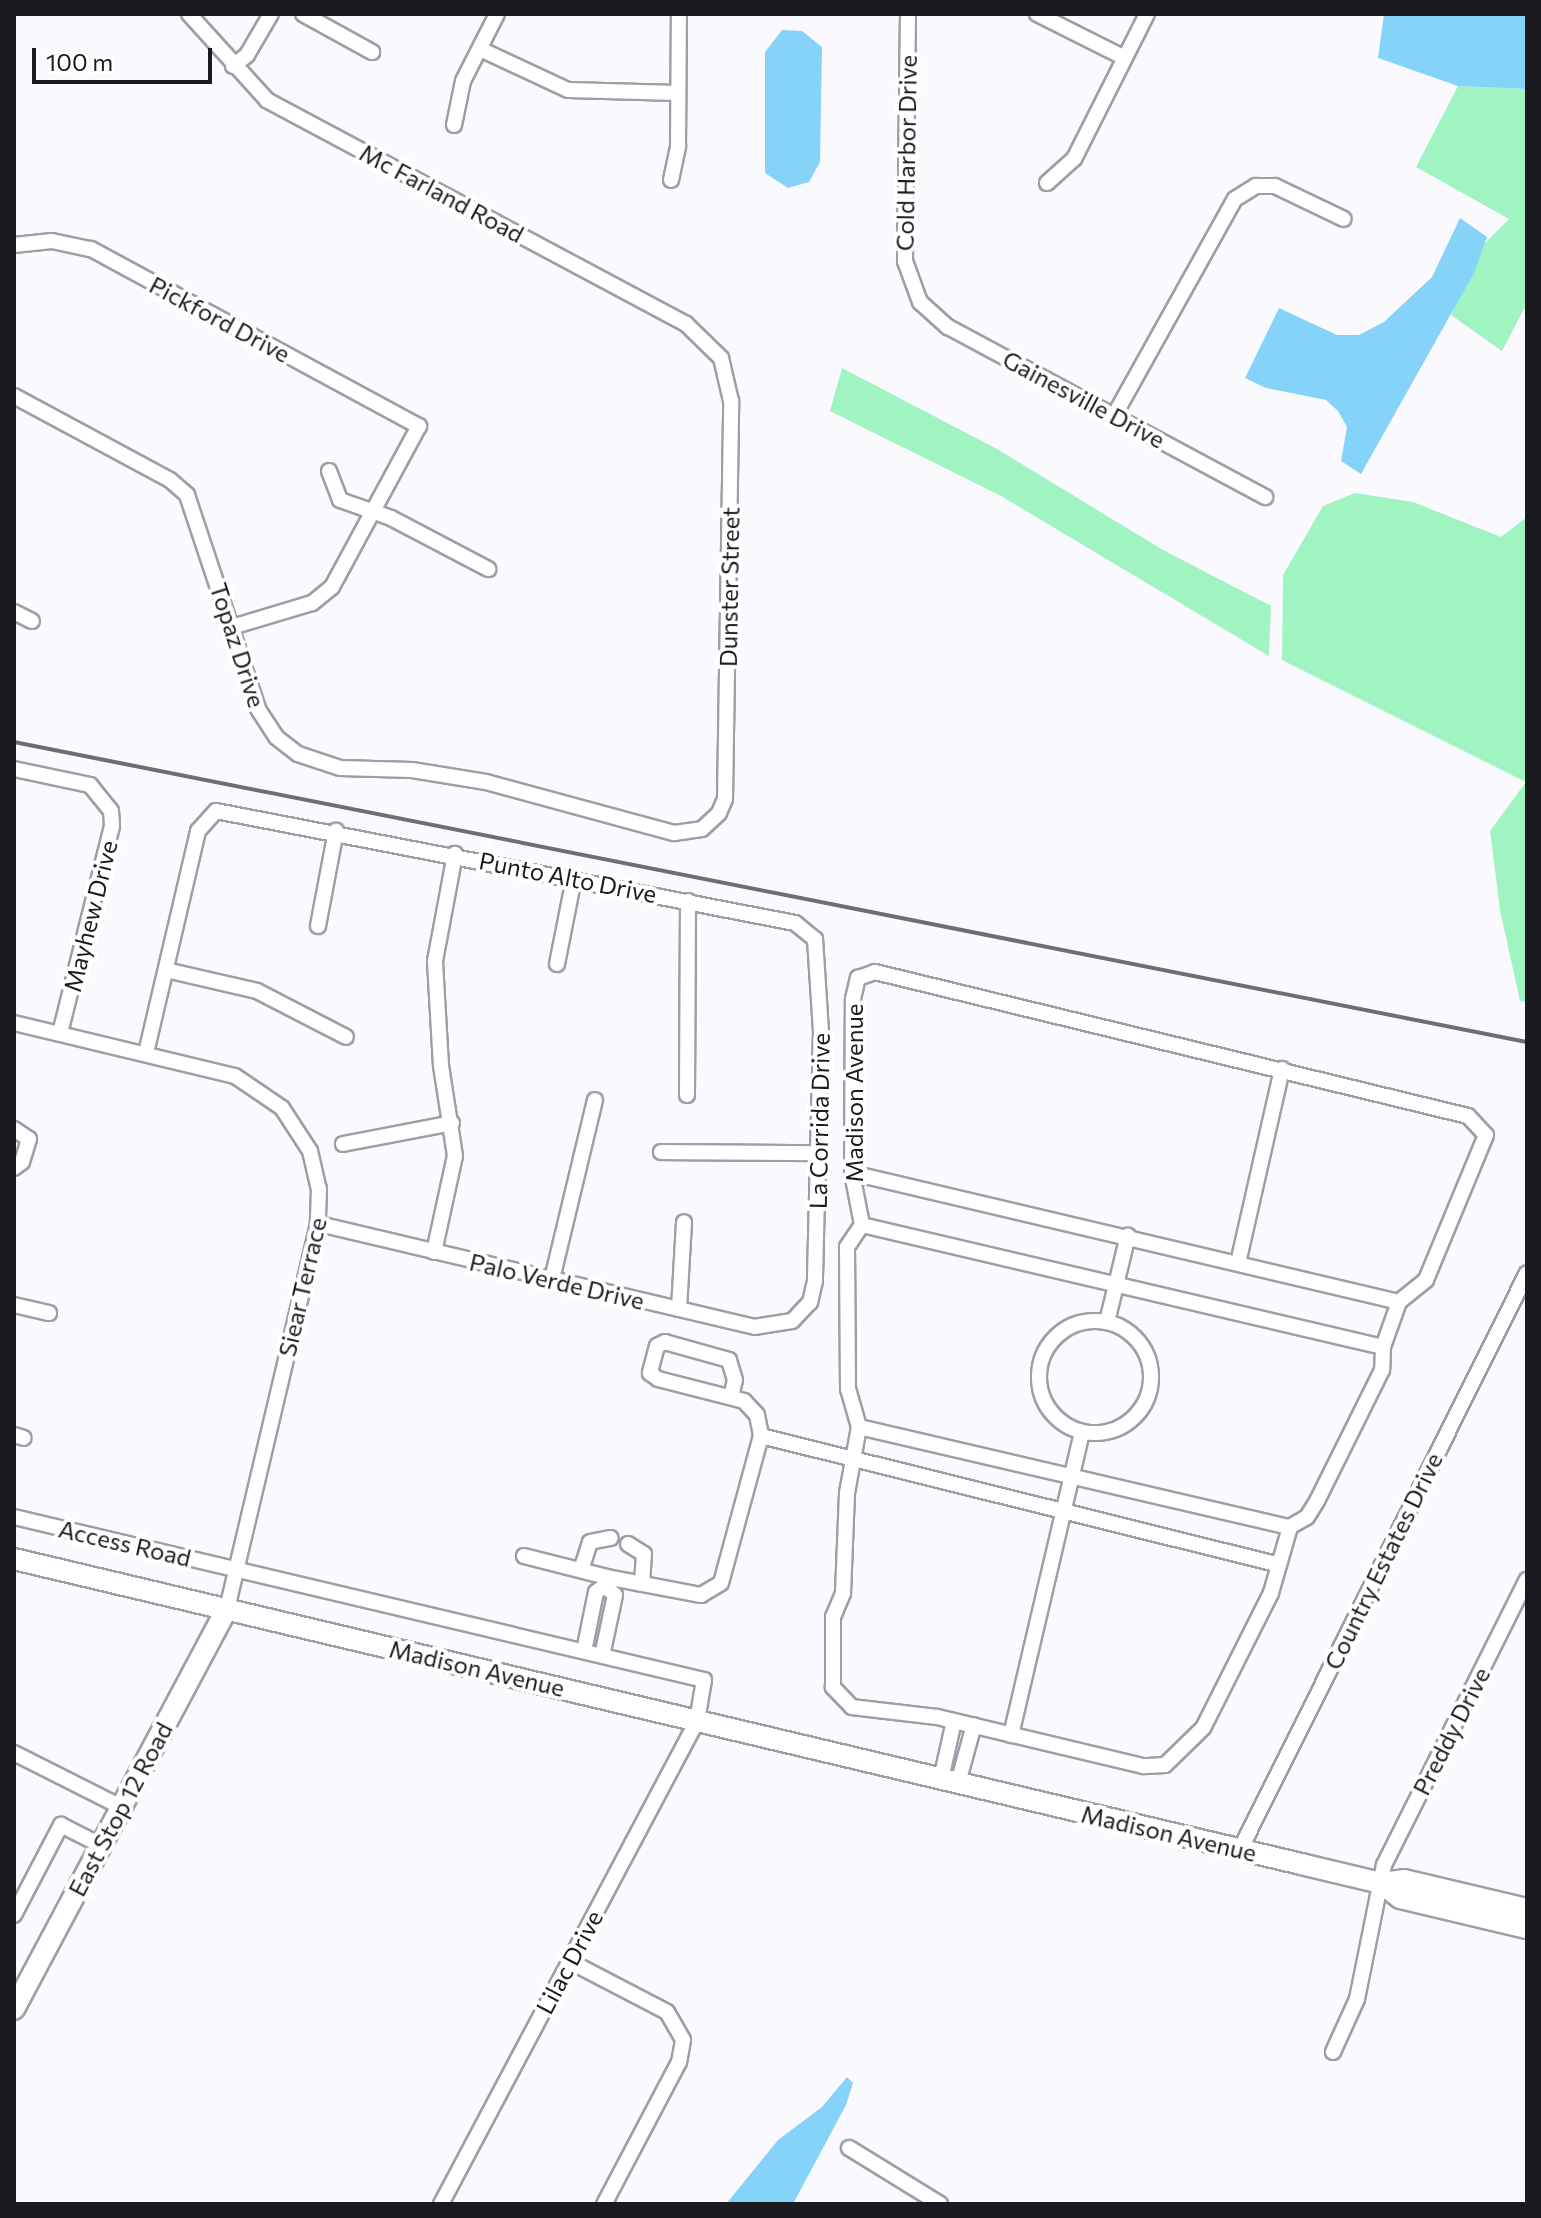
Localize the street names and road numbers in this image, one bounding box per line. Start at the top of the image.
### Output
street label: Cold Harbor Drive [890,55,922,251]
street label: Mc Farland Road [355,138,529,248]
street label: Pickford Drive [145,270,295,368]
street label: Gainesville Drive [998,344,1170,454]
street label: Dunster Street [713,507,745,667]
street label: Topaz Drive [204,579,272,711]
street label: Mayhew Drive [57,837,123,995]
street label: Punto Alto Drive [477,846,659,908]
street label: Madison Avenue [840,1004,868,1182]
street label: La Corrida Drive [803,1033,835,1209]
street label: Siear Terrace [272,1215,332,1359]
street label: Palo Verde Drive [467,1247,647,1315]
street label: Country Estates Drive [1318,1448,1448,1674]
street label: Access Road [56,1514,194,1572]
street label: Madison Avenue [387,1634,567,1702]
street label: Preddy Drive [1406,1662,1496,1800]
street label: East Stop 12 Road [62,1717,178,1901]
street label: Madison Avenue [1079,1799,1259,1867]
street label: Lilac Drive [530,1905,608,2019]

